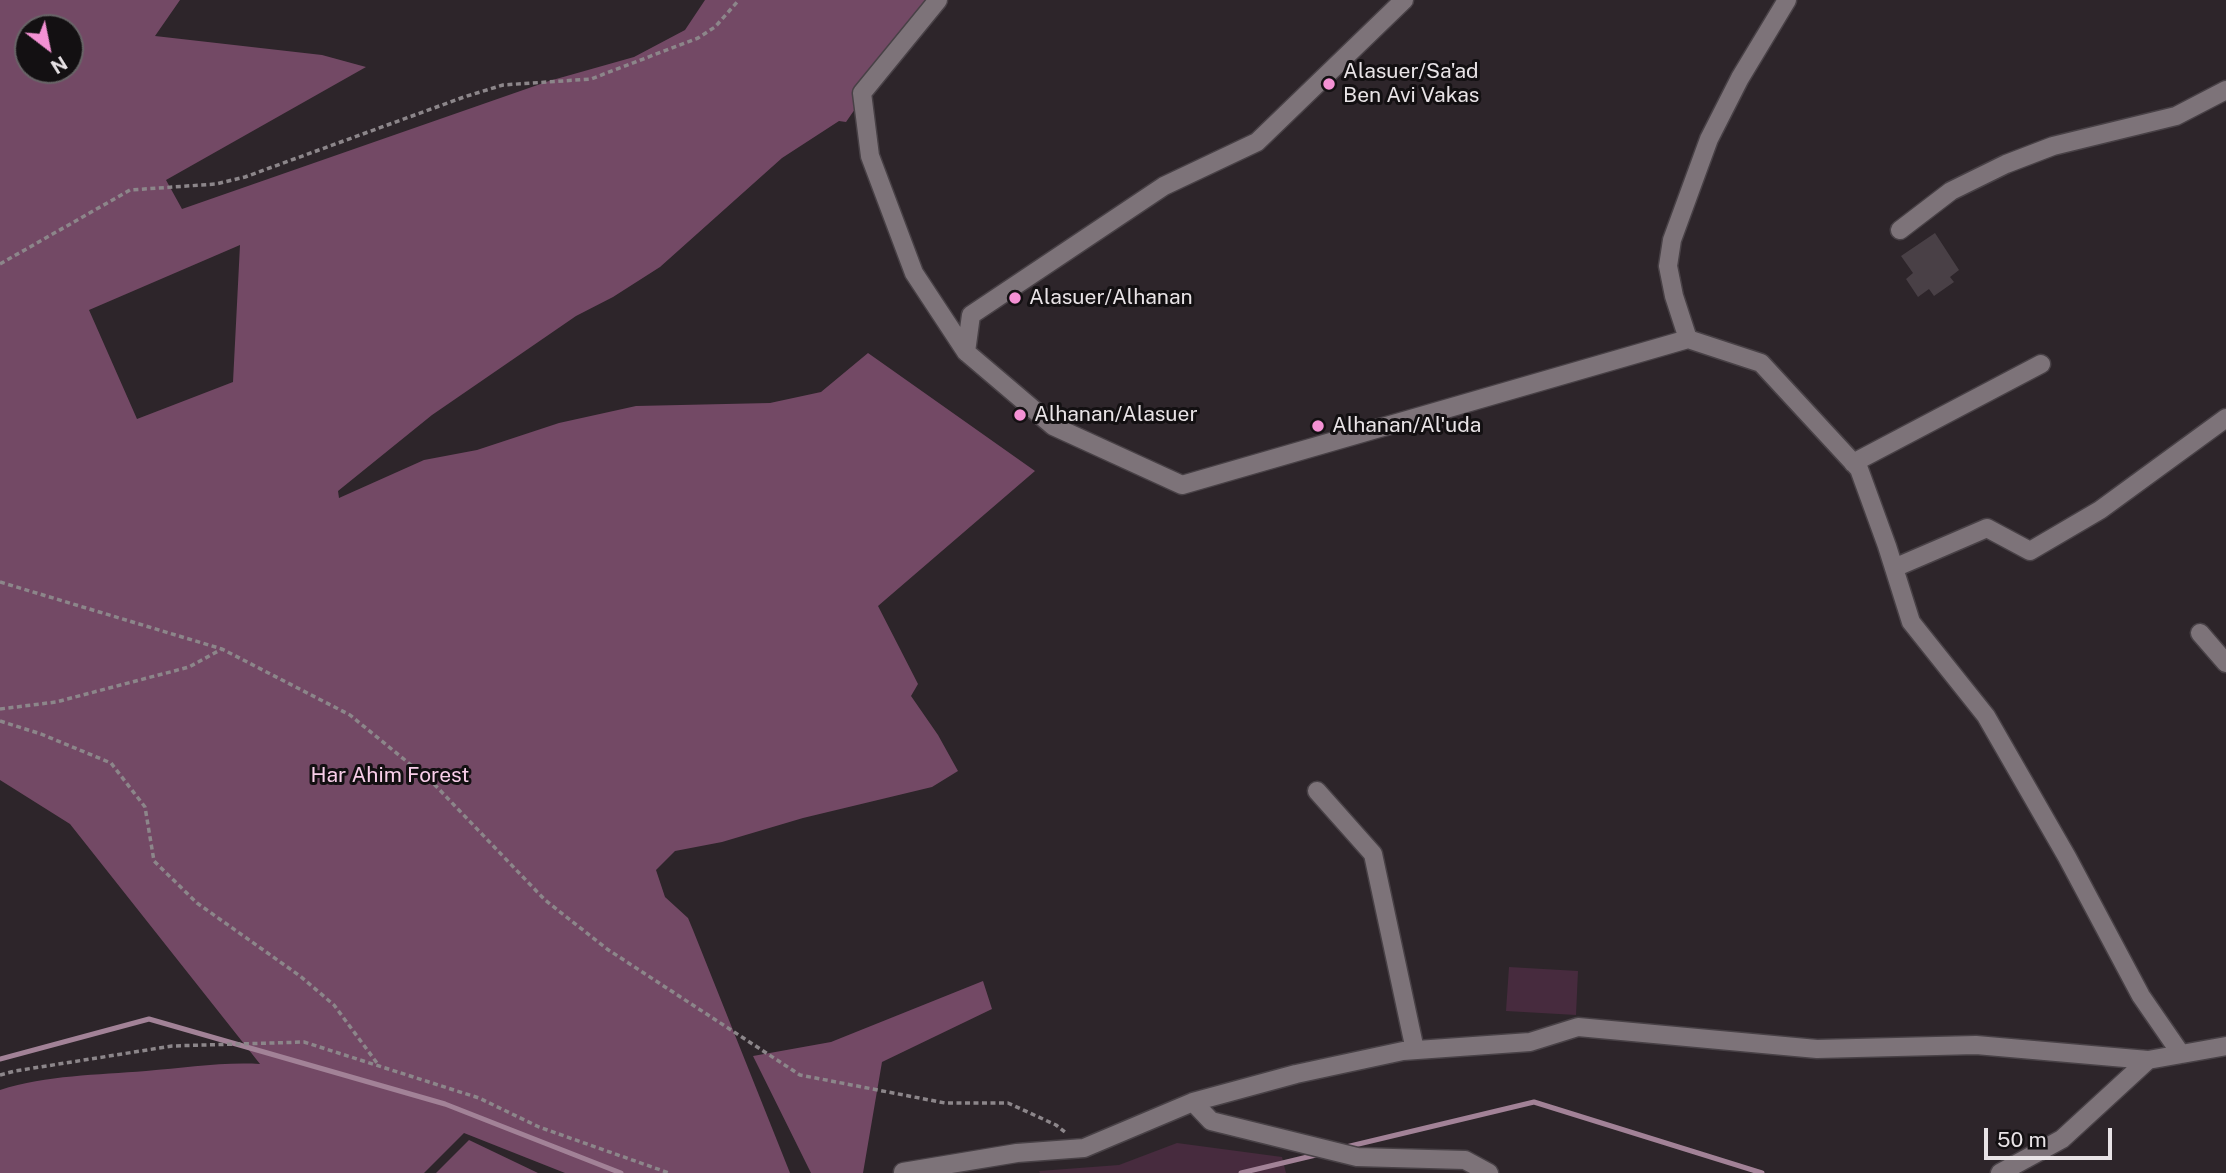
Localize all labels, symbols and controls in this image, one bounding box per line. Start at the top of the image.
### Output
north arrow [14,14,84,84]
text: N [47,52,71,78]
place label: Alasuer/Sa'ad Ben Avi Vakas [1343,59,1479,109]
marker: Alasuer/Sa'ad Ben Avi Vakas [1321,76,1337,92]
place label: Alasuer/Alhanan [1029,285,1193,311]
marker: Alasuer/Alhanan [1007,290,1023,306]
place label: Alhanan/Alasuer [1034,402,1198,428]
marker: Alhanan/Alasuer [1012,407,1028,423]
place label: Alhanan/Al'uda [1332,413,1481,439]
marker: Alhanan/Al'uda [1310,418,1326,434]
park label: Har Ahim Forest [310,763,470,789]
scale bar [1988,1114,2116,1158]
text: 50 m [1997,1127,2047,1152]

